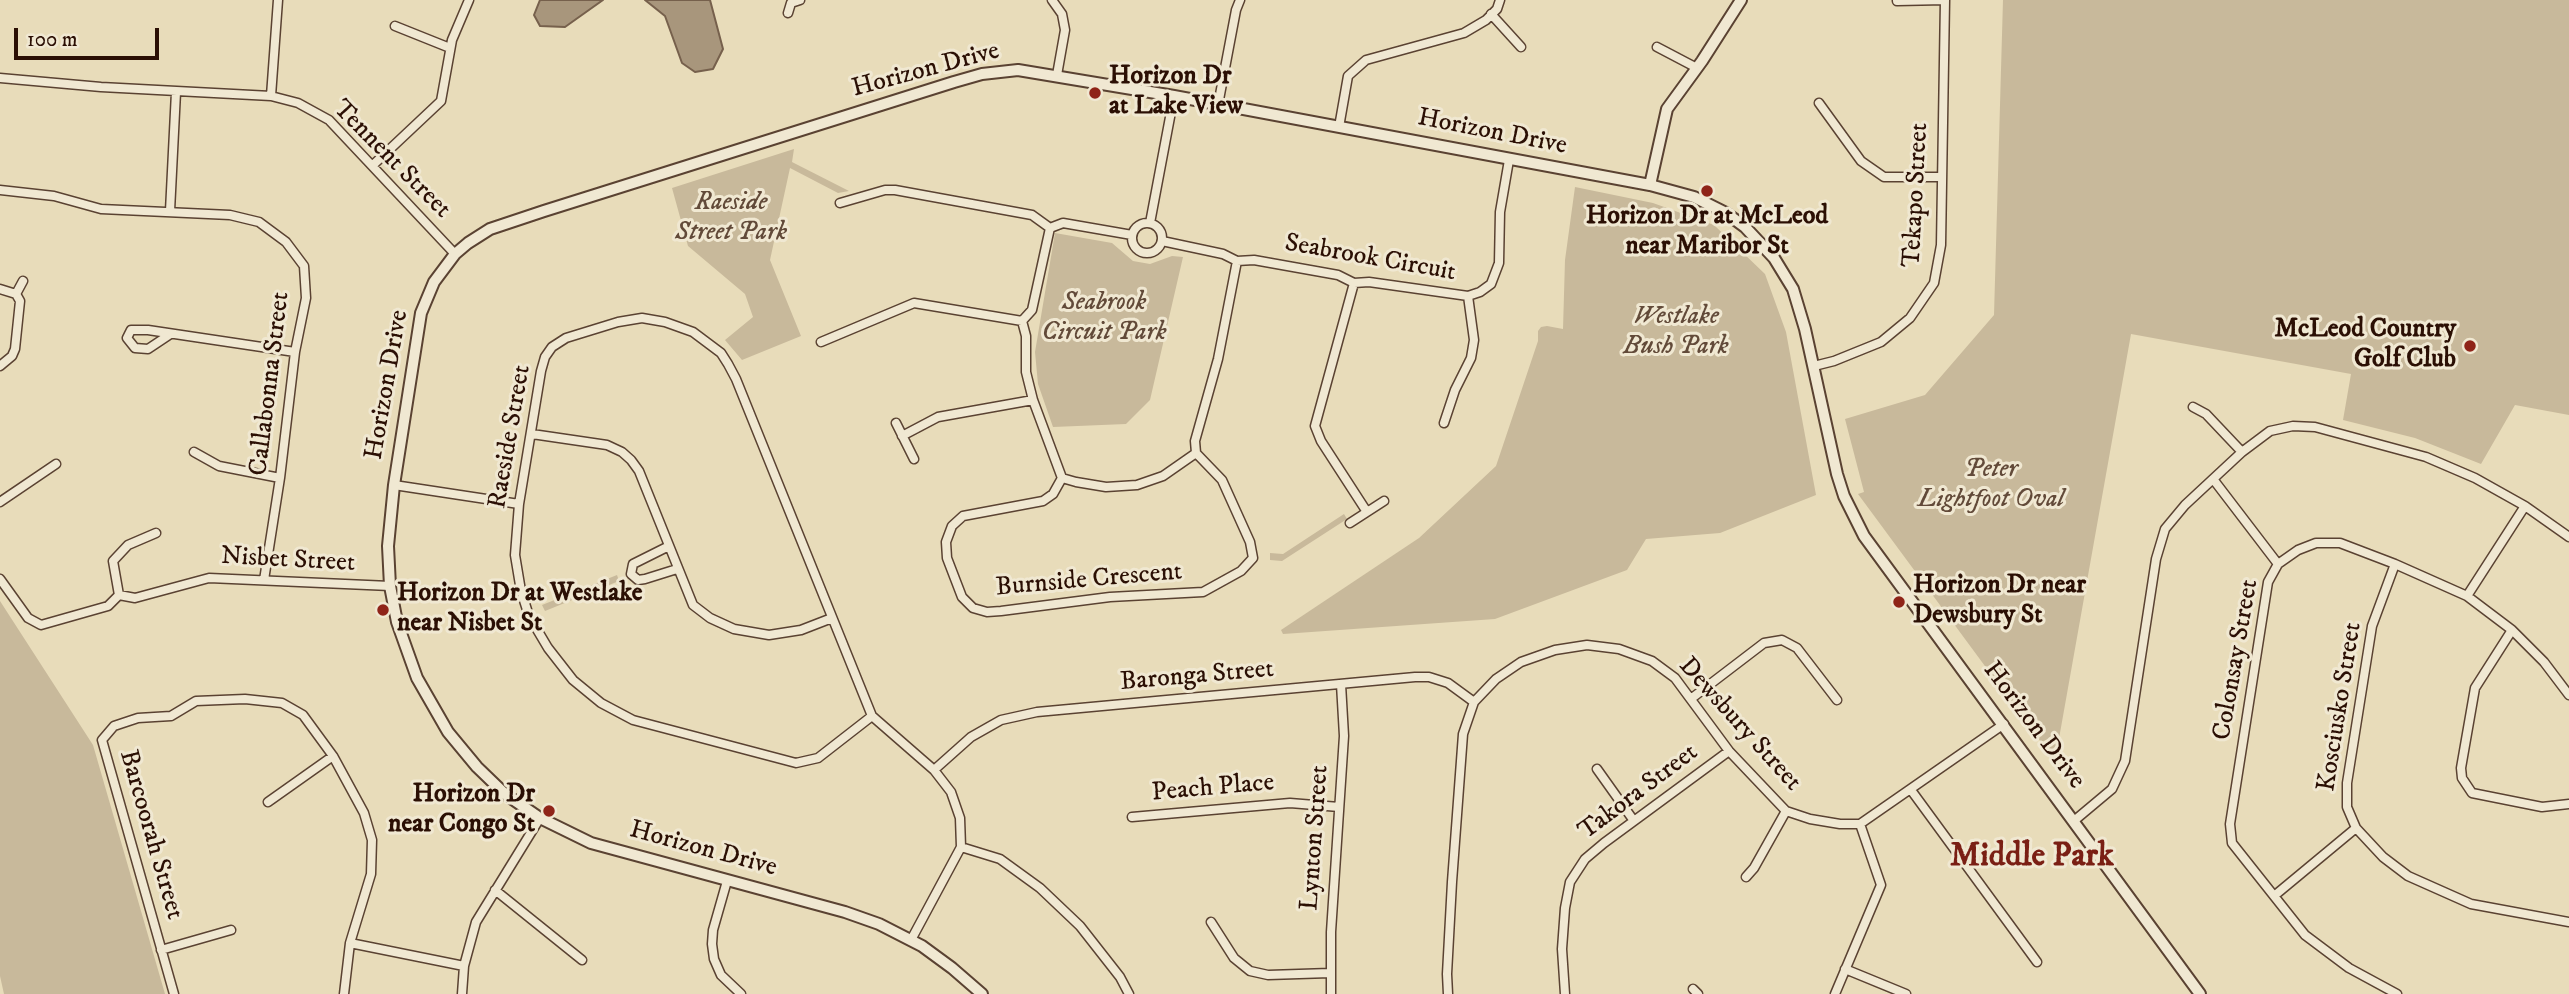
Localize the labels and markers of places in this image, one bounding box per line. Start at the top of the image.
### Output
place label: Horizon Dr at Lake View [1109,62,1243,124]
marker: Horizon Dr at Lake View [1087,85,1103,101]
marker: Horizon Dr at McLeod near Maribor St [1699,183,1715,199]
place label: Horizon Dr at McLeod near Maribor St [1586,202,1828,264]
place label: McLeod Country Golf Club [2275,315,2456,376]
marker: McLeod Country Golf Club [2462,338,2478,354]
place label: Horizon Dr near Dewsbury St [1913,571,2086,632]
place label: Horizon Dr at Westlake near Nisbet St [397,579,643,640]
marker: Horizon Dr near Dewsbury St [1891,594,1907,610]
marker: Horizon Dr at Westlake near Nisbet St [375,602,391,618]
place label: Horizon Dr near Congo St [388,780,535,842]
marker: Horizon Dr near Congo St [541,803,557,819]

